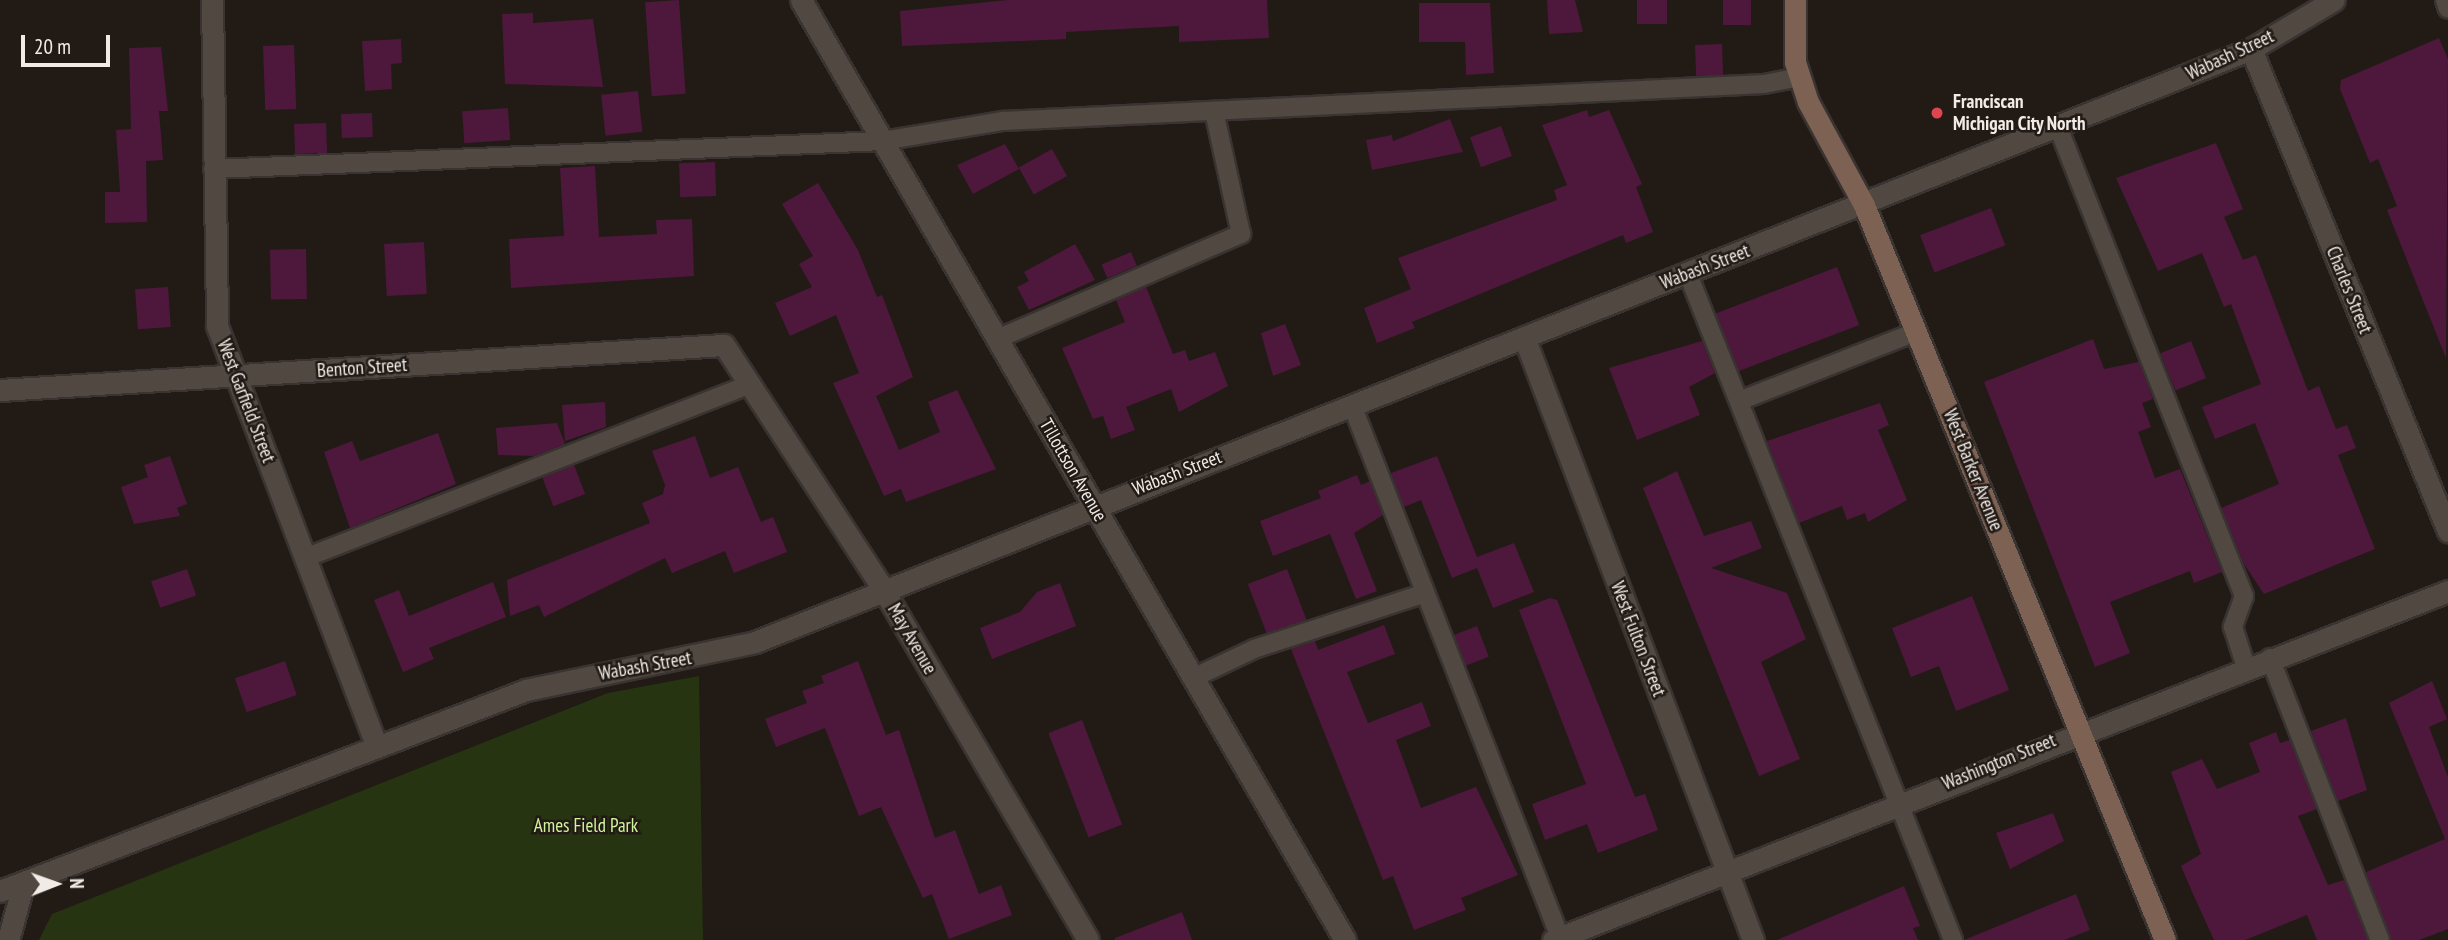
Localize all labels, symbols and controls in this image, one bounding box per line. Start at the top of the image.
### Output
scale bar [24,21,114,65]
street label: Wabash Street [2183,25,2277,85]
text: 20 m [34,33,71,60]
place label: Franciscan Michigan City North [1953,91,2086,135]
marker: Franciscan Michigan City North [1927,103,1947,123]
street label: Wabash Street [1657,240,1753,294]
street label: Charles Street [2321,243,2377,337]
street label: West Garfield Street [212,336,280,466]
street label: Benton Street [316,353,408,383]
street label: West Barker Avenue [1938,406,2008,534]
street label: Tillottson Avenue [1034,414,1112,526]
street label: Wabash Street [1129,446,1225,500]
street label: West Fulton Street [1606,578,1670,700]
street label: May Avenue [882,599,942,679]
street label: Wabash Street [597,647,693,685]
street label: Washington Street [1939,729,2059,795]
park label: Ames Field Park [534,815,638,837]
north arrow [21,849,91,919]
text: N [65,878,89,889]

